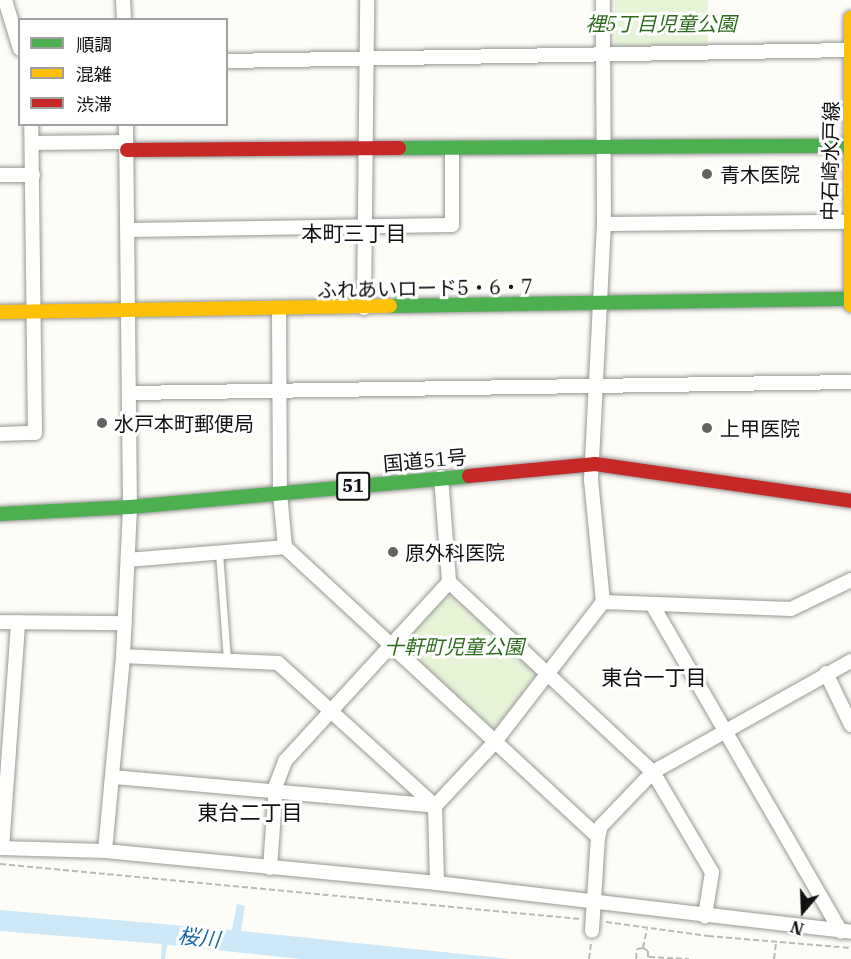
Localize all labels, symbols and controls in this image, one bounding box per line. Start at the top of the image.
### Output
park label: 裡5丁目児童公園 [586,11,736,35]
legend [18,18,228,126]
text: 順調 [76,33,112,56]
text: 混雑 [76,63,112,86]
text: 渋滞 [76,93,112,116]
street label: 中石崎水戸線 [817,101,843,221]
place label: 青木医院 [720,162,800,186]
marker: 青木医院 [698,165,716,183]
district label: 本町三丁目 [302,220,406,246]
street label: ふれあいロード5・6・7 [317,274,533,302]
place label: 水戸本町郵便局 [114,411,254,435]
marker: 水戸本町郵便局 [95,416,109,430]
place label: 上甲医院 [720,416,800,440]
marker: 上甲医院 [698,419,716,437]
street label: 国道51号 [382,444,468,476]
road number: 51 [335,471,371,501]
place label: 原外科医院 [405,540,505,564]
marker: 原外科医院 [386,545,400,559]
park label: 十軒町児童公園 [384,634,524,658]
district label: 東台一丁目 [602,664,706,690]
district label: 東台二丁目 [198,799,302,825]
north arrow [773,881,833,941]
text: N [788,917,806,940]
water label: 桜川 [177,922,221,952]

